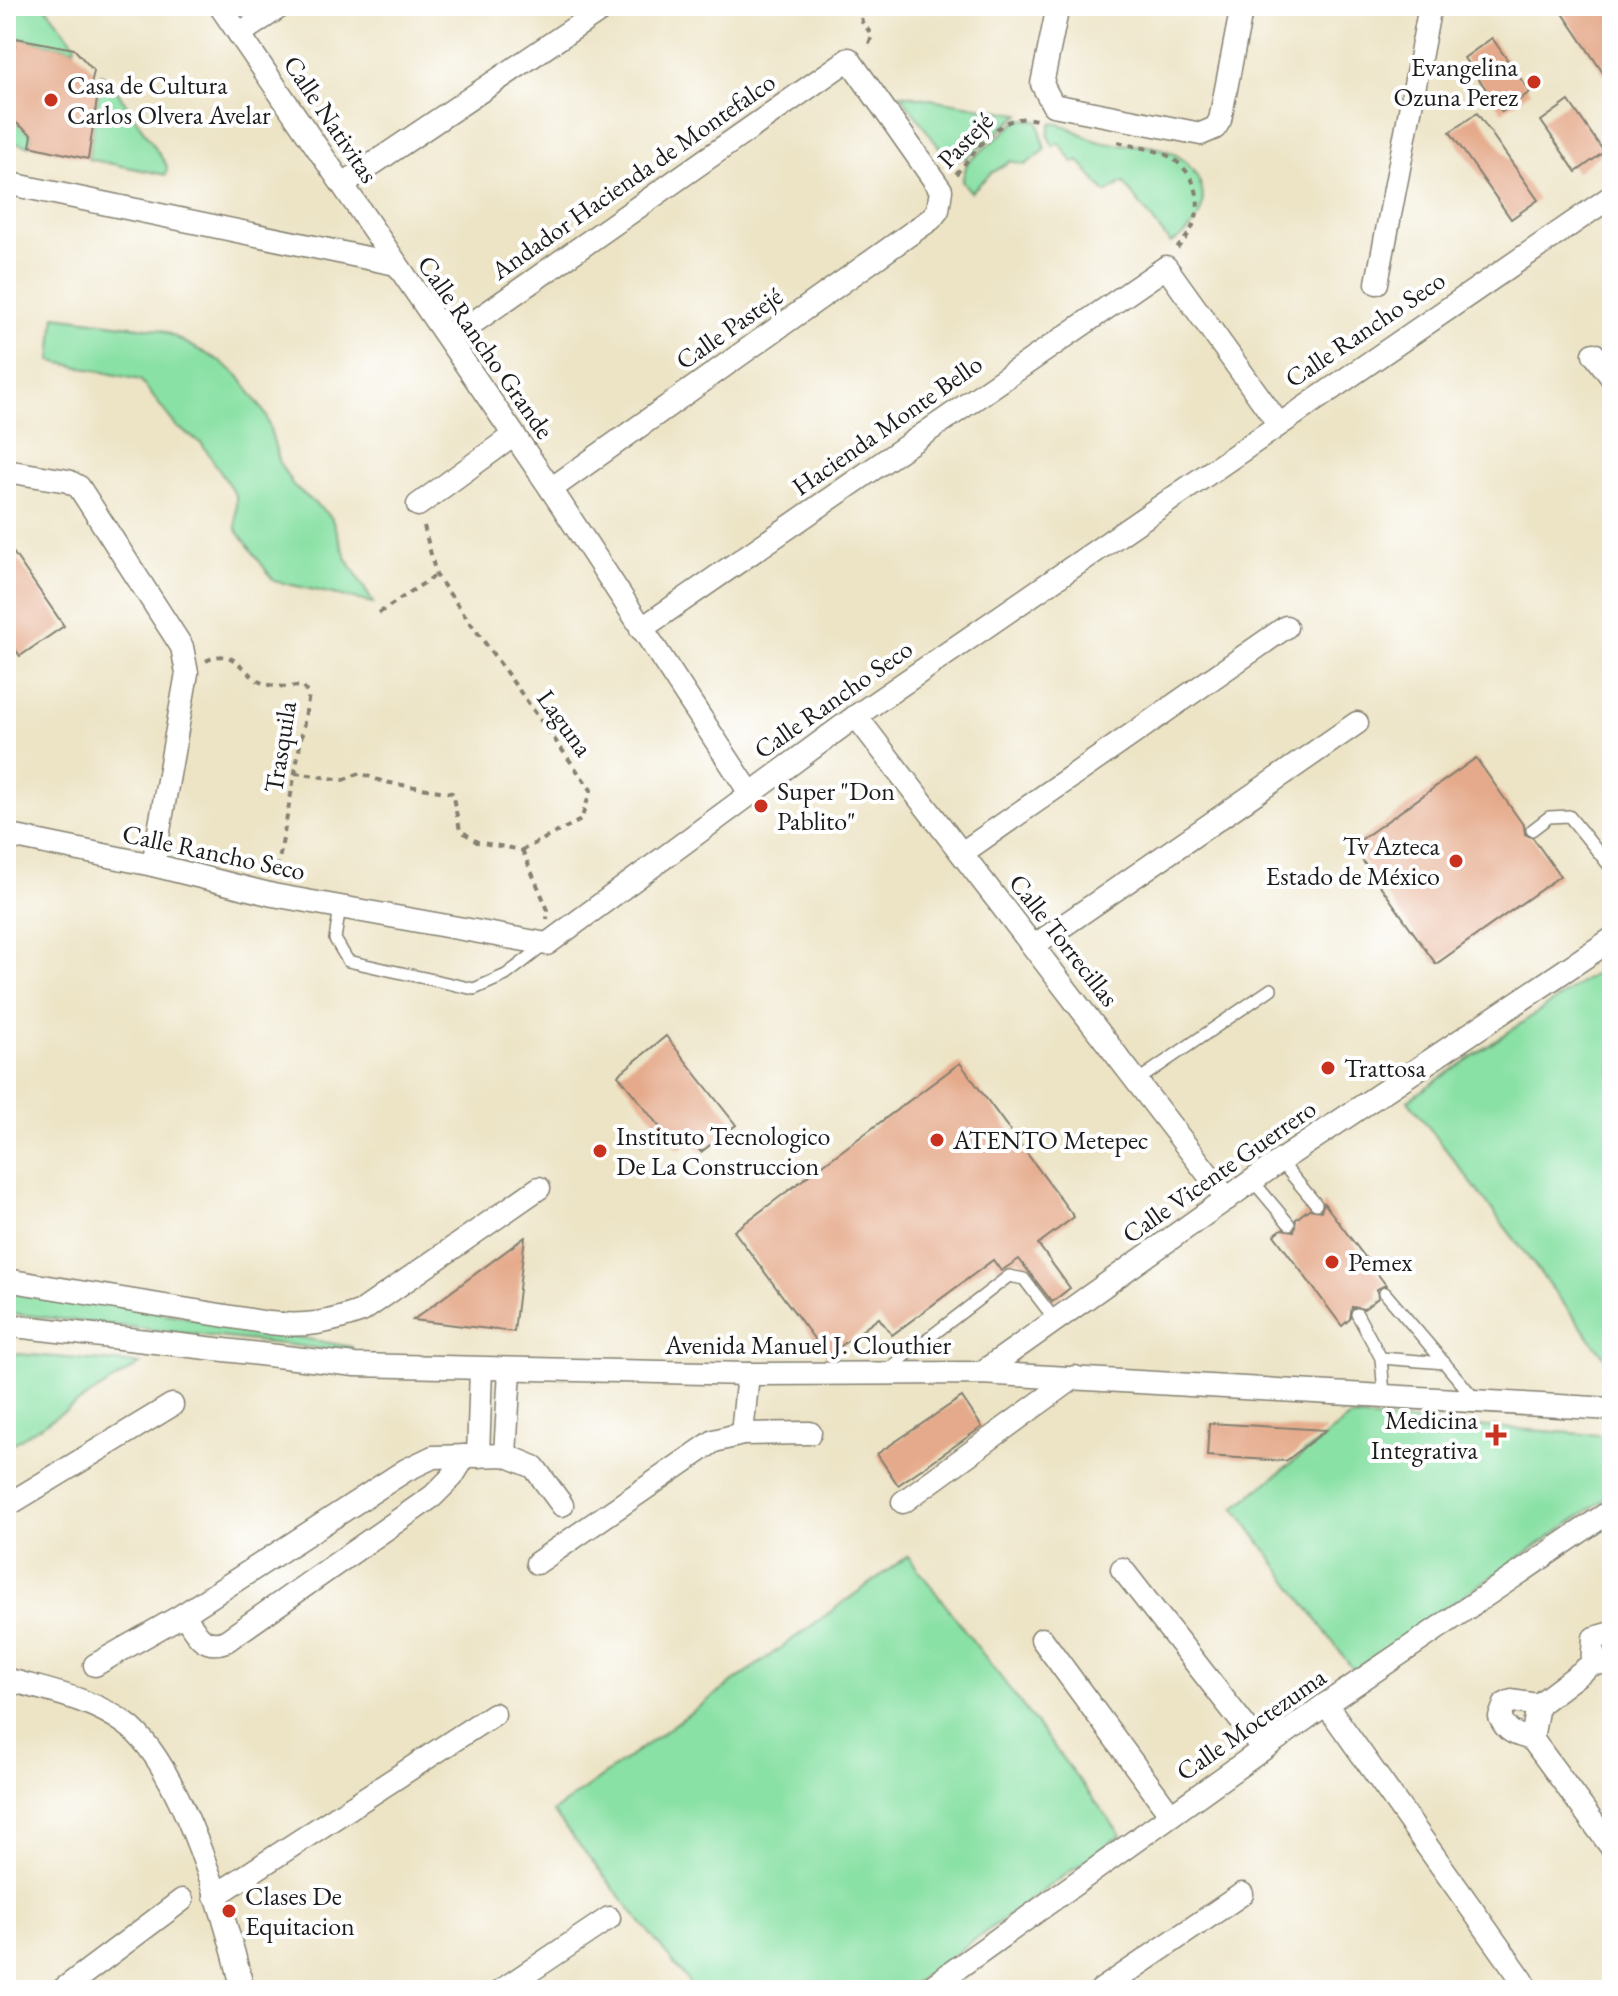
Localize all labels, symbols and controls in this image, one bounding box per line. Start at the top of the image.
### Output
street label: Calle Nativitas [276,49,386,189]
place label: Evangelina Ozuna Perez [1394,50,1519,114]
street label: Andador Hacienda de Montefalco [483,65,782,288]
place label: Casa de Cultura Carlos Olvera Avelar [67,68,271,132]
marker: Evangelina Ozuna Perez [1525,73,1543,91]
marker: Casa de Cultura Carlos Olvera Avelar [42,91,60,109]
street label: Pastejé [930,104,1000,176]
street label: Calle Rancho Grande [410,249,562,445]
street label: Calle Rancho Seco [1278,263,1452,395]
street label: Calle Pastejé [669,279,789,377]
street label: Hacienda Monte Bello [785,347,989,503]
street label: Calle Rancho Seco [747,632,919,766]
street label: Laguna [529,683,601,764]
street label: Trasquila [256,698,304,795]
place label: Super "Don Pablito" [777,774,895,838]
marker: Super "Don Pablito" [752,797,770,815]
street label: Calle Rancho Seco [119,816,309,888]
place label: Tv Azteca Estado de México [1266,829,1441,893]
marker: Tv Azteca Estado de México [1447,852,1465,870]
street label: Calle Torrecillas [1001,867,1127,1013]
place label: Trattosa [1344,1051,1426,1085]
marker: Trattosa [1319,1059,1337,1077]
street label: Calle Vicente Guerrero [1115,1091,1323,1251]
place label: Instituto Tecnologico De La Construccion [616,1119,830,1183]
place label: ATENTO Metepec [952,1123,1148,1157]
marker: ATENTO Metepec [928,1131,946,1149]
marker: Instituto Tecnologico De La Construccion [591,1142,609,1160]
place label: Pemex [1348,1245,1413,1279]
marker: Pemex [1323,1253,1341,1271]
street label: Avenida Manuel J. Clouthier [664,1328,951,1362]
place label: Medicina Integrativa [1371,1403,1479,1467]
marker: Medicina Integrativa [1485,1424,1507,1446]
street label: Calle Moctezuma [1169,1659,1333,1788]
place label: Clases De Equitacion [245,1879,355,1943]
marker: Clases De Equitacion [220,1902,238,1920]

